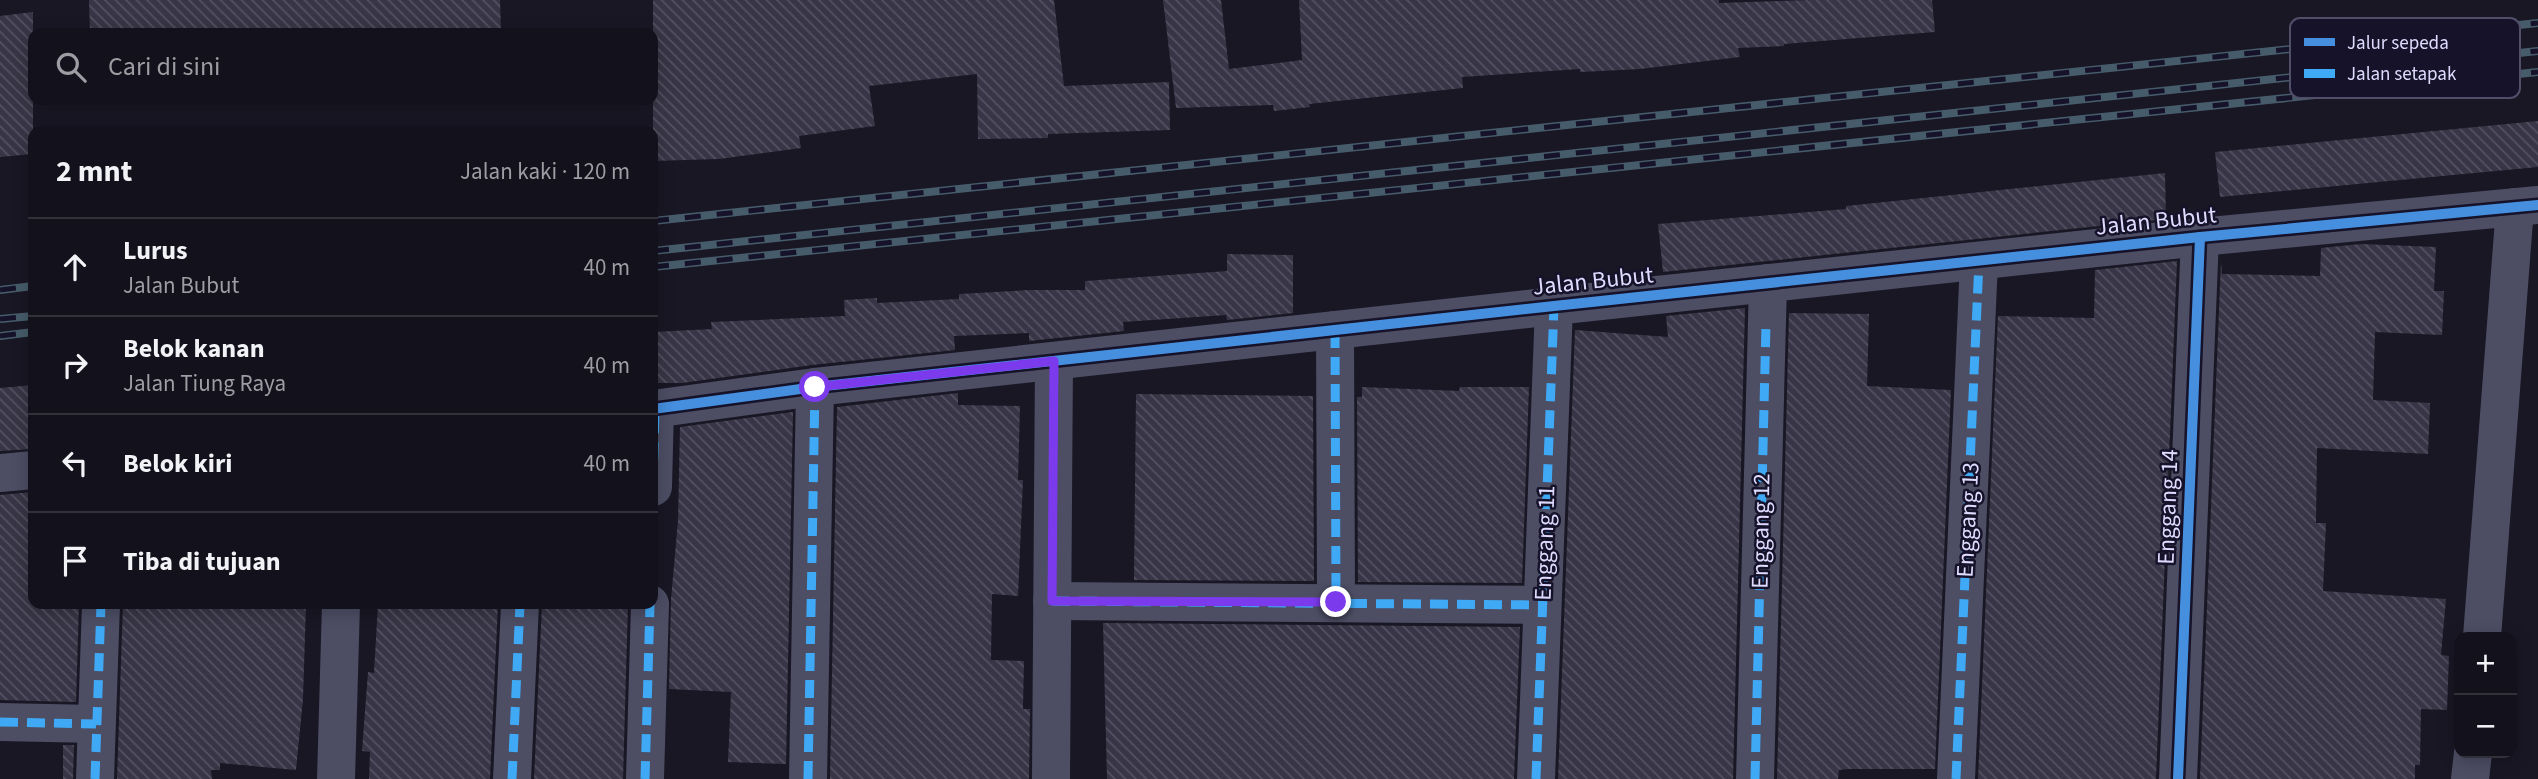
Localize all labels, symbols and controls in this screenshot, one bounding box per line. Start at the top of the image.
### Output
legend [2290,18,2520,98]
search box [28,28,658,105]
text: Jalur sepeda [2347,30,2449,57]
icon: search [52,48,90,86]
text: Cari di sini [108,48,221,85]
text: Jalan setapak [2347,61,2457,88]
text: 2 mnt [56,150,132,193]
text: Jalan kaki · 120 m [460,155,630,188]
street label: Jalan Bubut [2094,197,2218,245]
text: Lurus [123,232,188,269]
icon: ahead [56,248,94,286]
text: 40 m [583,251,630,284]
street label: Jalan Bubut [1531,257,1655,305]
text: Jalan Bubut [123,269,239,302]
text: Belok kanan [123,330,265,367]
icon: right [56,346,94,384]
text: 40 m [583,349,630,382]
text: Jalan Tiung Raya [123,367,286,400]
route start [799,371,830,402]
icon: left [56,444,94,482]
text: Belok kiri [123,445,232,482]
text: 40 m [583,447,630,480]
street label: Enggang 14 [2148,449,2188,565]
street label: Enggang 13 [1947,461,1989,579]
street label: Enggang 12 [1742,473,1780,589]
street label: Enggang 11 [1525,485,1565,601]
icon: arrive [56,542,94,580]
text: Tiba di tujuan [123,543,281,580]
route end [1320,586,1351,617]
map controls [2454,632,2517,758]
button: + [2454,632,2517,695]
button: − [2454,695,2517,758]

